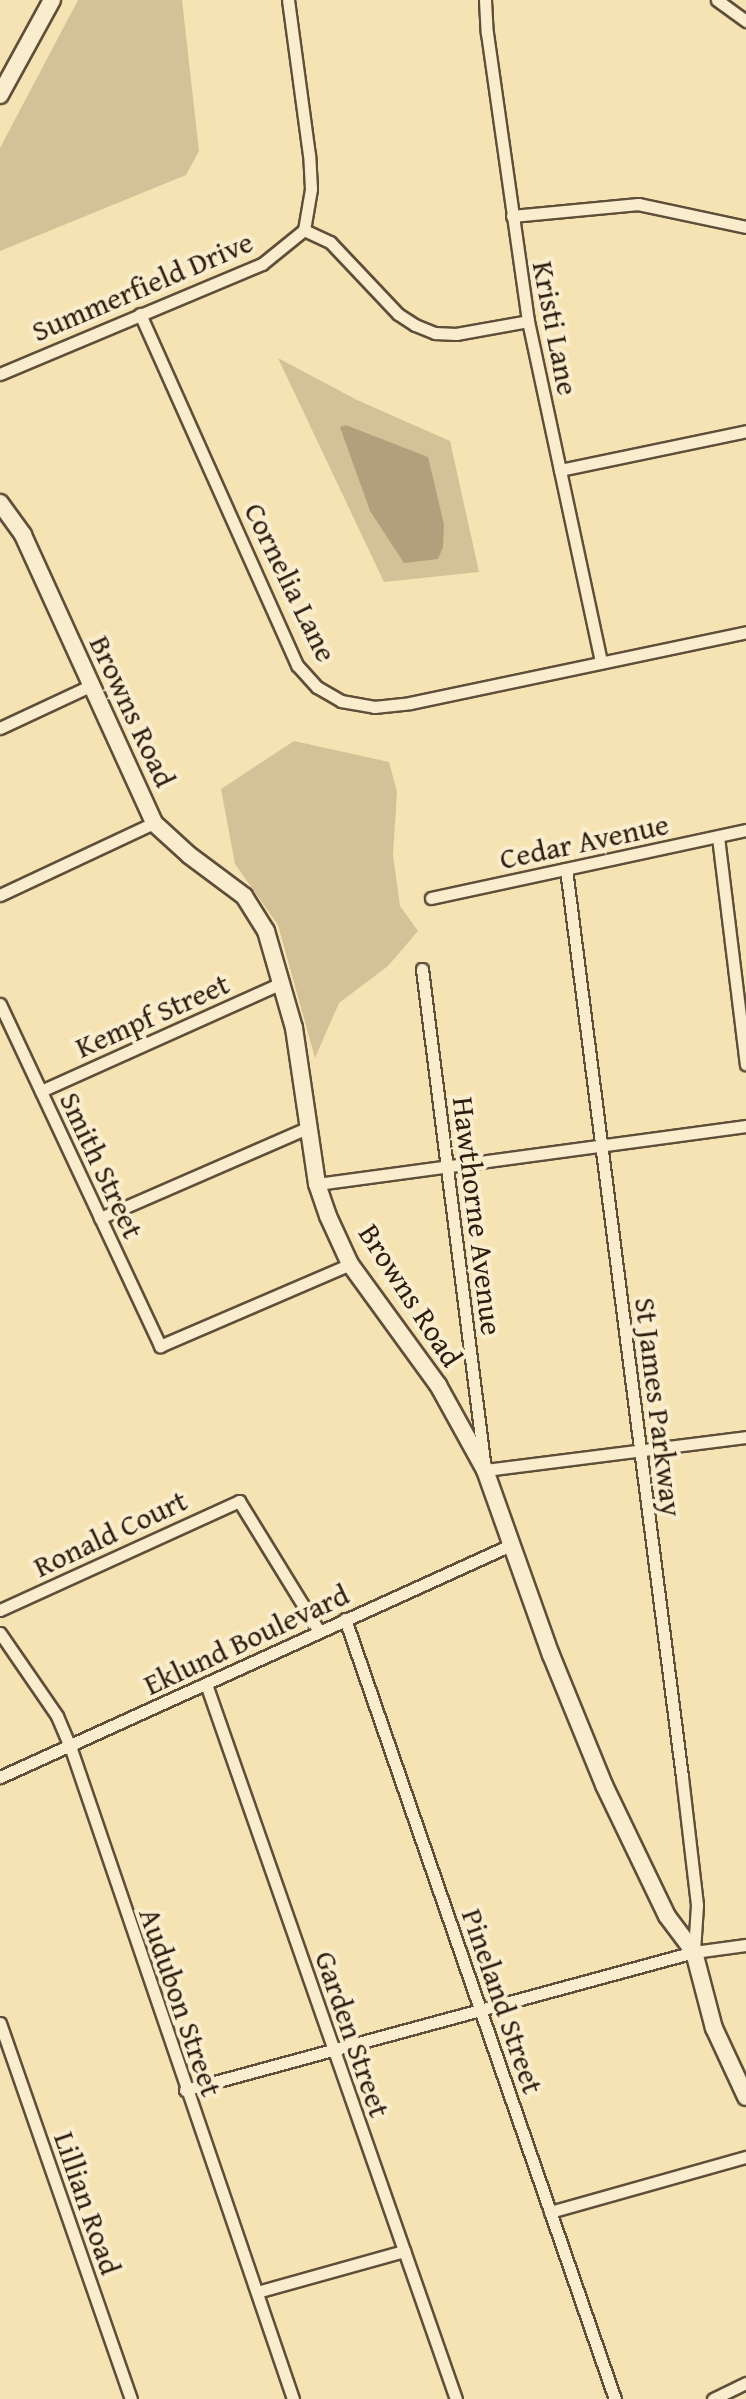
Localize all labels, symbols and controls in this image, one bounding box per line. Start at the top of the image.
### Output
street label: Summerfield Drive [26,223,258,349]
street label: Kristi Lane [525,258,587,398]
street label: Cornelia Lane [237,497,345,667]
street label: Browns Road [82,629,184,793]
street label: Cedar Avenue [496,806,672,876]
street label: Kempf Street [69,965,235,1065]
street label: Smith Street [52,1086,152,1244]
street label: Hawthorne Avenue [446,1095,510,1337]
street label: Browns Road [351,1217,471,1373]
street label: St James Parkway [628,1295,690,1519]
street label: Ronald Court [27,1482,193,1584]
street label: Eklund Boulevard [138,1576,354,1702]
street label: Audubon Street [132,1903,230,2101]
street label: Pineland Street [454,1904,552,2098]
street label: Garden Street [308,1946,398,2122]
street label: Lillian Road [47,2127,129,2279]

